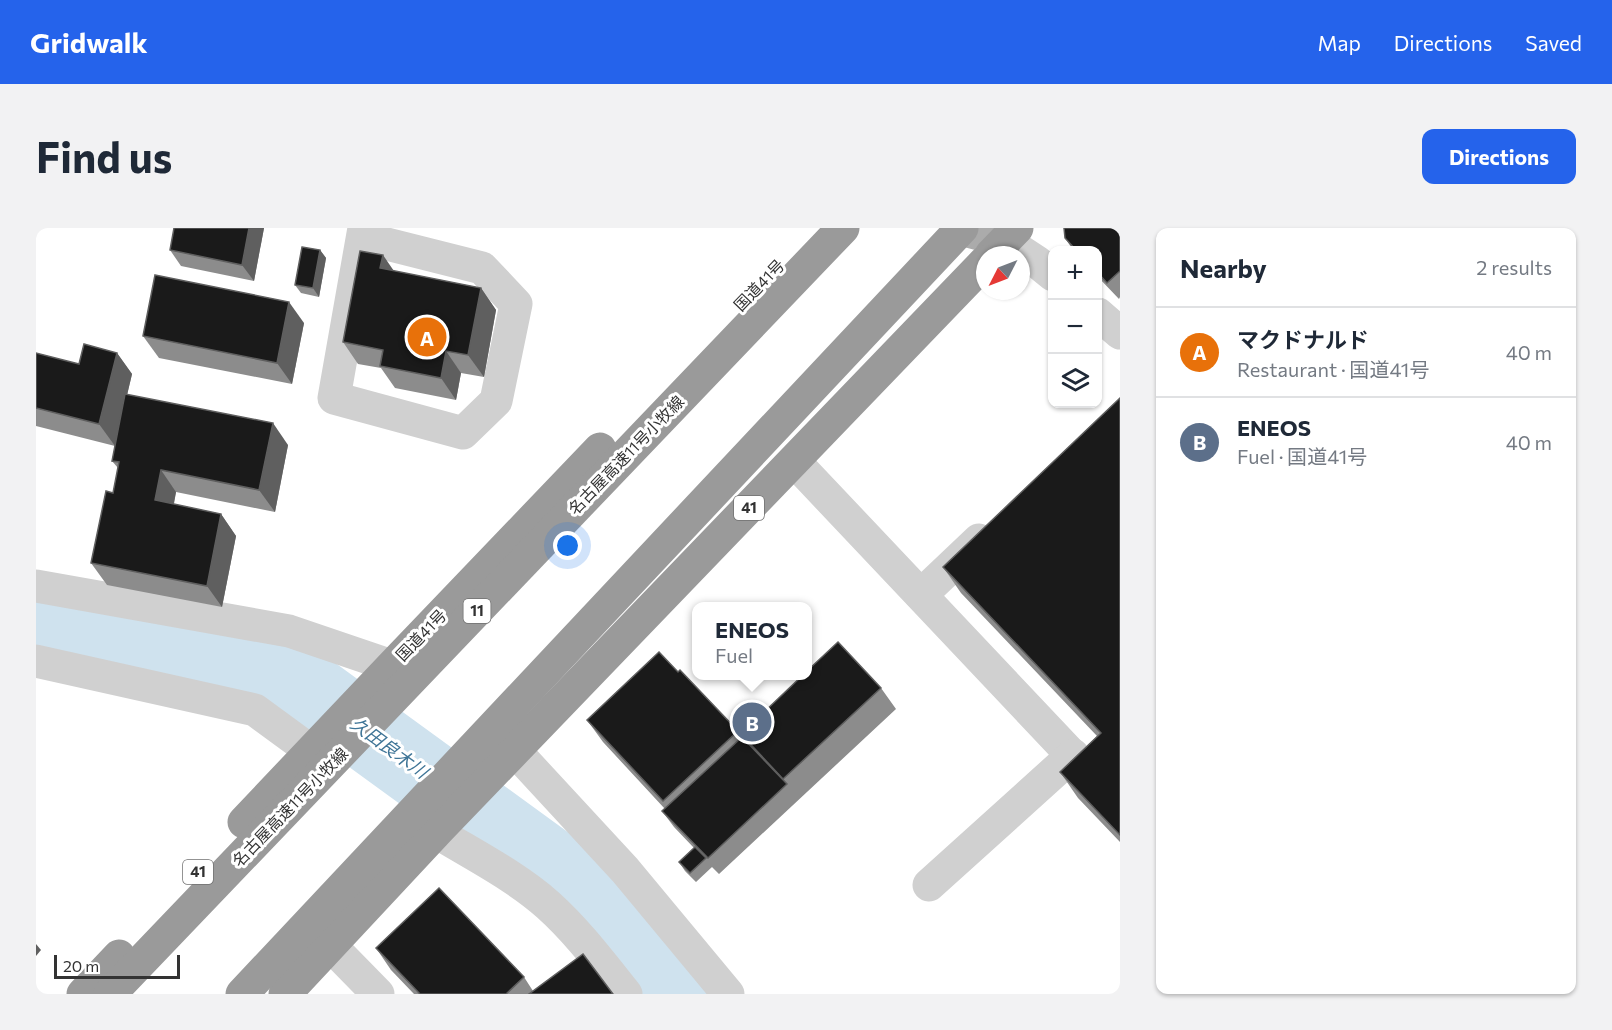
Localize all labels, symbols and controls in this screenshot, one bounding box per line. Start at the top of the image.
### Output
text: Gridwalk [30,25,148,59]
text: Map [1318,30,1361,55]
text: Directions [1394,30,1492,55]
text: Saved [1525,30,1582,55]
button: Directions [1422,129,1576,184]
text: Find us [36,130,172,182]
north arrow [976,246,1030,300]
map controls [1048,246,1102,408]
button: + [1048,246,1102,300]
text: Nearby [1180,252,1267,283]
street label: 国道41号 [730,255,788,314]
text: 2 results [1476,255,1552,279]
button: − [1048,300,1102,354]
pin: A [408,314,446,360]
text: マクドナルド [1237,326,1369,353]
text: A [1192,340,1207,364]
text: 40 m [1506,340,1552,364]
button: layers [1048,354,1102,408]
text: Restaurant · 国道41号 [1237,357,1429,381]
street label: 名古屋高速11号小牧線 [564,391,687,518]
text: ENEOS [1237,414,1311,441]
text: B [1193,430,1206,454]
text: 40 m [1506,430,1552,454]
text: Fuel · 国道41号 [1237,444,1367,468]
road number: 41 [734,496,764,520]
your location [553,531,582,560]
road number: 11 [464,599,490,623]
popup [692,602,812,680]
street label: 国道41号 [392,605,450,664]
text: ENEOS [715,616,789,643]
text: Fuel [715,643,753,667]
pin: B [732,700,772,744]
water label: 久田良木川 [347,712,434,784]
street label: 名古屋高速11号小牧線 [228,743,351,870]
road number: 41 [183,860,213,884]
scale bar [54,952,180,980]
text: 20 m [63,956,99,975]

